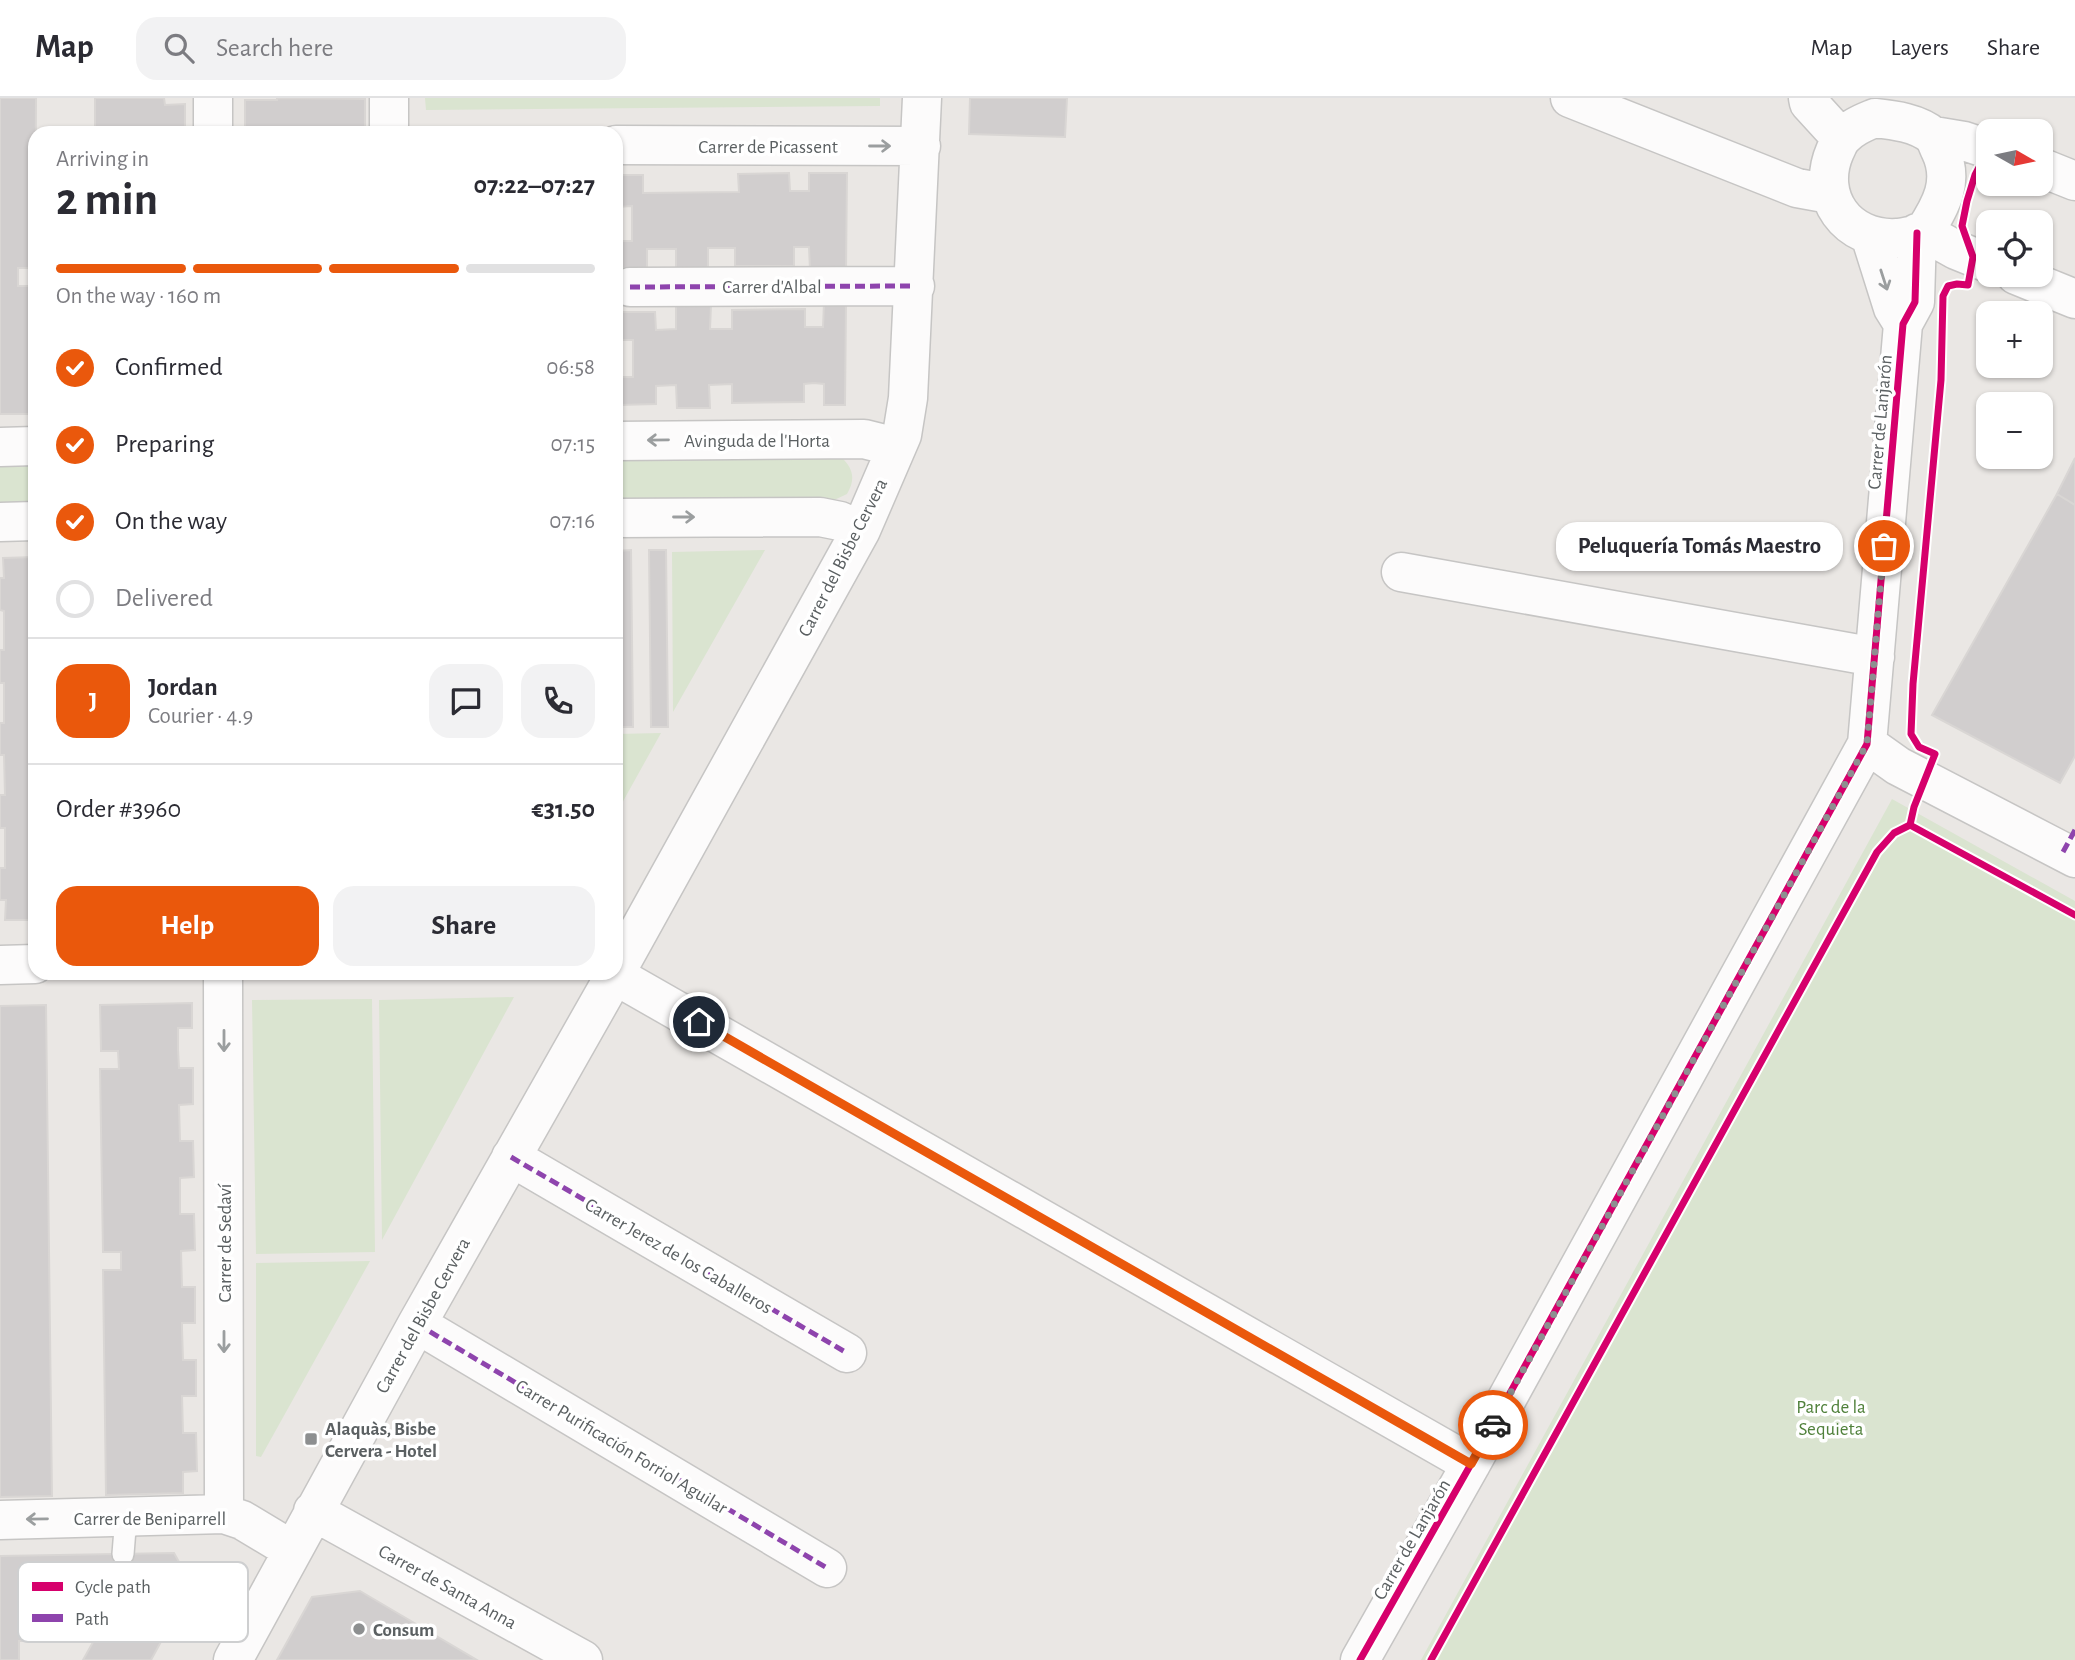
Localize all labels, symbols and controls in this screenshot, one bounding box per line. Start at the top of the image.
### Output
search box [136,17,626,80]
icon: search [160,29,198,67]
text: Map [35,31,94,64]
text: Search here [216,35,334,61]
text: Map [1810,36,1852,60]
text: Layers [1890,36,1949,60]
text: Share [1987,36,2040,60]
north arrow [1976,119,2053,196]
map controls [1976,119,2053,469]
street label: Carrer de Picassent [698,138,838,157]
one-way arrow [868,139,891,153]
text: Arriving in [56,148,149,171]
text: 07:22–07:27 [474,172,595,198]
text: 2 min [56,177,158,223]
button: locate [1976,210,2053,287]
one-way arrow [1879,269,1892,291]
street label: Carrer d'Albal [722,278,822,297]
text: On the way · 160 m [56,285,221,308]
button: + [1976,301,2053,378]
icon: check [56,349,94,387]
text: Confirmed [115,354,223,380]
street label: Carrer de Lanjarón [1865,354,1896,490]
text: 06:58 [546,356,595,379]
button: − [1976,392,2053,469]
icon: check [56,426,94,464]
text: Preparing [115,431,214,457]
street label: Avinguda de l'Horta [684,432,830,451]
text: 07:15 [550,433,595,456]
one-way arrow [647,434,670,447]
street label: Carrer del Bisbe Cervera [795,475,892,640]
icon: check [56,503,94,541]
text: On the way [115,508,227,534]
text: 07:16 [549,510,595,533]
one-way arrow [672,510,695,524]
pin [1854,516,1914,576]
callout: Peluquería Tomás Maestro [1555,522,1842,570]
icon: bag [1865,527,1903,565]
text: Peluquería Tomás Maestro [1578,535,1821,558]
text: Delivered [115,585,213,611]
button: chat [429,664,503,738]
button: phone [521,664,595,738]
text: Jordan [148,674,218,700]
text: J [89,688,97,714]
text: Courier · 4.9 [148,705,253,728]
text: Order #3960 [56,796,181,822]
text: €31.50 [532,796,595,822]
button: Help [56,886,319,966]
button: Share [333,886,595,966]
pin [669,992,729,1052]
icon: home [680,1003,718,1041]
one-way arrow [217,1029,231,1052]
street label: Carrer de Sedaví [216,1183,235,1302]
street label: Carrer Jerez de los Caballeros [581,1195,775,1318]
street label: Carrer del Bisbe Cervera [373,1235,474,1397]
one-way arrow [217,1330,231,1353]
street label: Carrer Purificación Forriol Aguilar [512,1376,731,1518]
courier [1458,1390,1528,1460]
park label: Parc de la Sequieta [1796,1398,1866,1439]
icon: car [1474,1406,1512,1444]
place label: Alaquàs, Bisbe Cervera - Hotel [325,1420,437,1461]
marker: Alaquàs, Bisbe Cervera - Hotel [303,1431,319,1447]
street label: Carrer de Lanjarón [1370,1476,1454,1603]
street label: Carrer de Beniparrell [74,1510,226,1529]
one-way arrow [25,1512,48,1526]
street label: Carrer de Santa Anna [375,1542,520,1633]
legend [18,1562,248,1642]
text: Cycle path [75,1578,151,1597]
text: Path [75,1610,109,1629]
marker: Consum [351,1621,367,1637]
place label: Consum [373,1621,434,1640]

